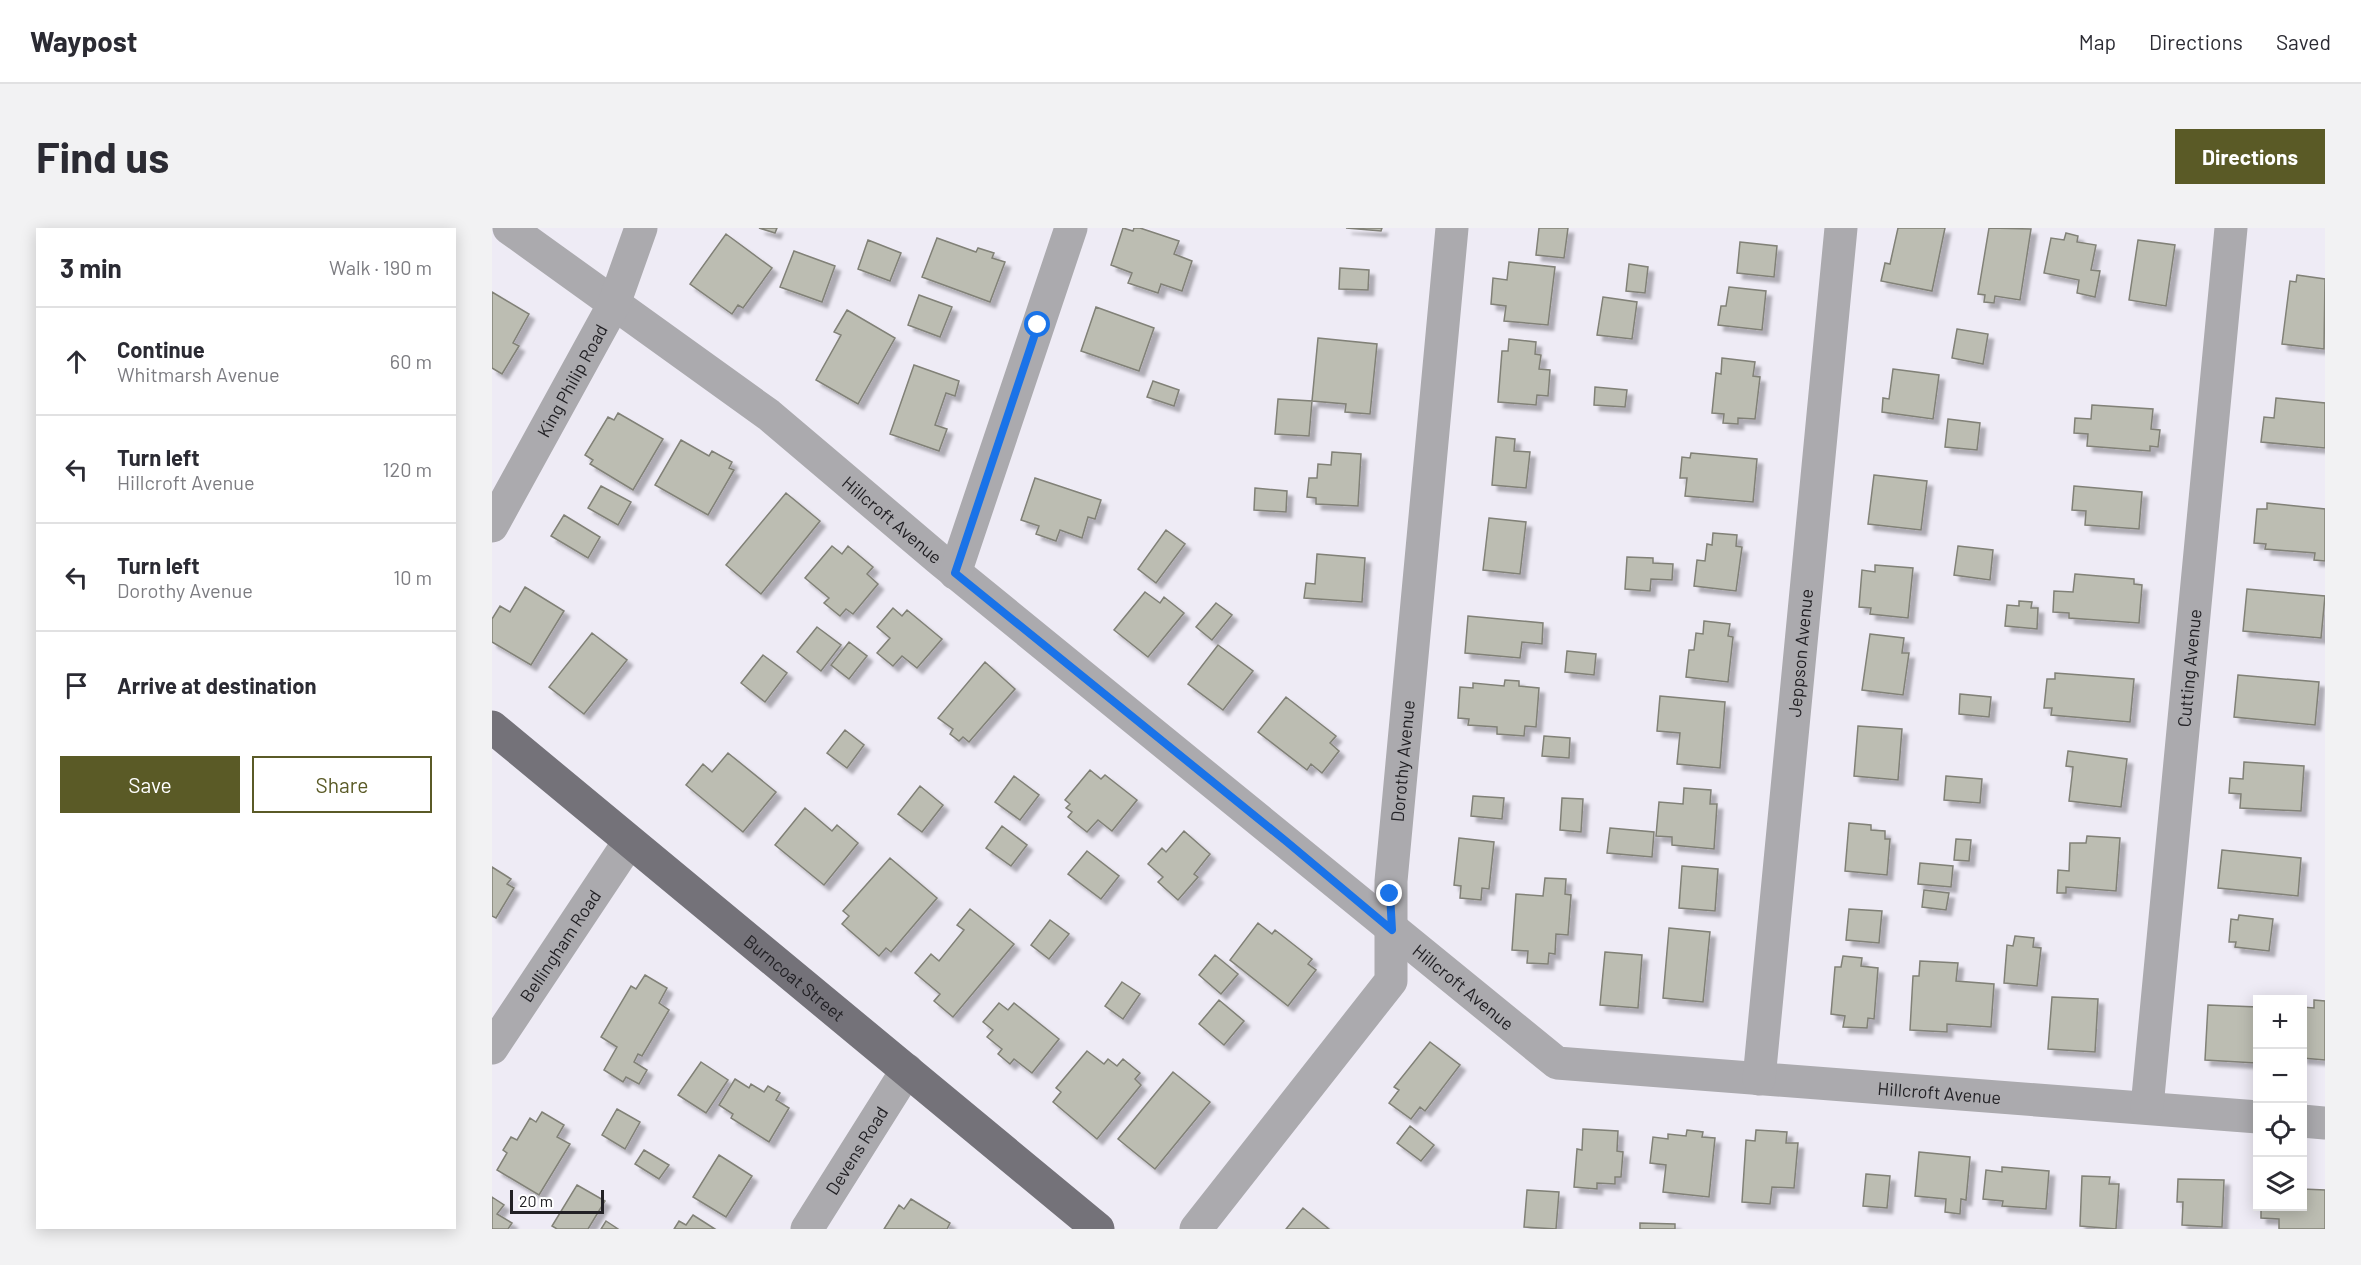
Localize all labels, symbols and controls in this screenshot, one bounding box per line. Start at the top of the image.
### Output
text: Waypost [30,24,137,58]
text: Map [2079,29,2116,54]
text: Directions [2149,29,2243,54]
text: Saved [2276,29,2331,54]
button: Directions [2175,129,2325,184]
text: Find us [36,131,169,181]
text: 3 min [60,252,122,283]
text: Walk · 190 m [329,255,432,279]
route start [1024,311,1050,337]
street label: King Philip Road [532,320,612,441]
text: Continue [117,336,205,362]
icon: ahead [60,345,93,378]
text: 60 m [390,349,432,373]
text: Whitmarsh Avenue [117,362,280,386]
text: Turn left [117,444,200,470]
icon: left [60,453,93,486]
text: 120 m [382,457,432,481]
text: Hillcroft Avenue [117,470,255,494]
street label: Hillcroft Avenue [838,471,947,568]
text: Turn left [117,552,200,578]
icon: left [60,561,93,594]
text: 10 m [393,565,432,589]
text: Dorothy Avenue [117,578,253,602]
street label: Jeppson Avenue [1783,588,1817,718]
street label: Cutting Avenue [2172,608,2206,728]
icon: arrive [60,669,93,702]
text: Arrive at destination [117,672,316,698]
street label: Dorothy Avenue [1386,699,1419,823]
button: Save [60,756,240,813]
button: Share [252,756,432,813]
route end [1376,880,1402,906]
street label: Bellingham Road [515,885,605,1006]
street label: Burncoat Street [740,930,850,1026]
street label: Hillcroft Avenue [1409,939,1519,1035]
map controls [2253,995,2307,1211]
button: + [2253,995,2307,1049]
button: − [2253,1049,2307,1103]
street label: Hillcroft Avenue [1877,1077,2002,1108]
street label: Devens Road [821,1102,892,1199]
button: locate [2253,1103,2307,1157]
button: layers [2253,1157,2307,1211]
scale bar [510,1187,604,1214]
text: 20 m [519,1191,553,1210]

